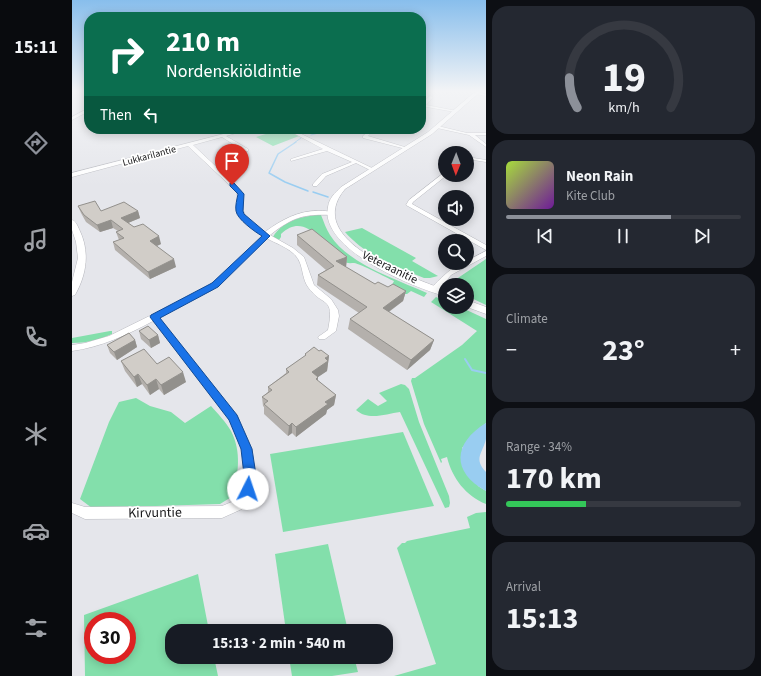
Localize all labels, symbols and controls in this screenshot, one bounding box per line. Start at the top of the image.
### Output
text: 210 m [166,22,240,62]
icon: right [100,28,152,80]
text: 15:11 [14,35,58,60]
text: 19 [602,48,645,108]
text: Nordenskiöldintie [166,59,301,84]
text: km/h [608,97,639,118]
icon: left [140,104,162,126]
text: Then [100,105,132,126]
icon: directions [22,129,50,157]
street label: Lukkarilantie [121,142,178,170]
pin [215,144,249,185]
north arrow [438,146,474,182]
map controls [438,146,474,314]
icon: arrive [221,150,243,172]
text: Neon Rain [566,166,633,187]
text: Kite Club [566,187,615,205]
button: sound [438,190,474,226]
icon: previous [534,225,556,247]
icon: pause [612,225,634,247]
icon: next [691,225,713,247]
icon: music [22,226,50,254]
button: search [438,234,474,270]
street label: Veteraanitie [359,247,421,288]
button: layers [438,278,474,314]
text: Climate [506,310,548,328]
icon: phone [22,323,50,351]
text: 23° [602,329,645,372]
text: − [506,334,517,366]
text: + [730,334,741,366]
icon: climate [22,420,50,448]
text: Range · 34% [506,438,572,456]
text: 170 km [506,457,602,500]
position arrow [227,468,269,510]
street label: Kirvuntie [128,503,182,523]
icon: car [22,517,50,545]
text: Arrival [506,578,541,596]
text: 15:13 [506,597,578,640]
speed limit sign: 30 [84,612,136,664]
icon: filters [22,614,50,642]
text: 15:13 · 2 min · 540 m [212,633,346,654]

